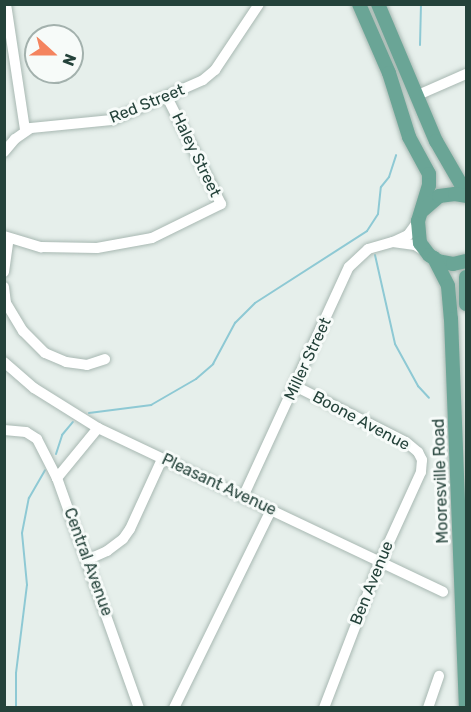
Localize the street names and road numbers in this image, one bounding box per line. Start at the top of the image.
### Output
street label: Red Street [107,80,187,128]
street label: Haley Street [167,110,225,200]
street label: Miller Street [280,314,336,404]
street label: Boone Avenue [309,387,413,455]
street label: Mooresville Road [429,418,453,544]
street label: Pleasant Avenue [158,450,280,520]
street label: Central Avenue [59,505,117,619]
street label: Ben Avenue [346,538,398,628]

